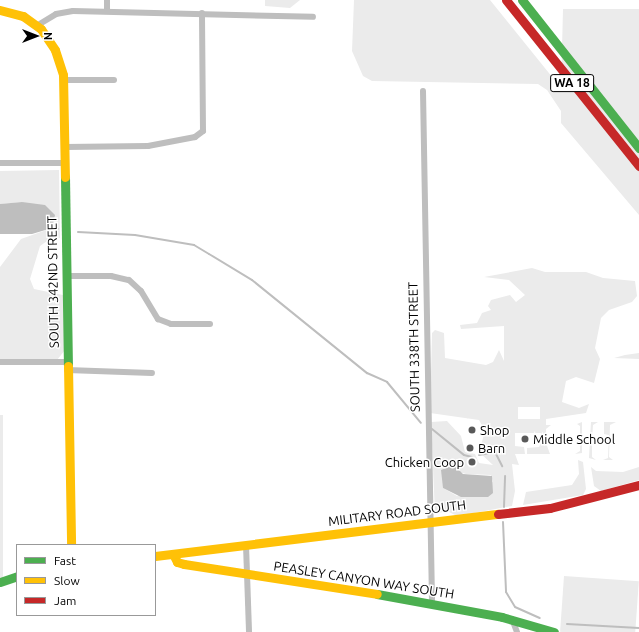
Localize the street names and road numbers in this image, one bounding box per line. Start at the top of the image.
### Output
road number: WA 18 [550,73,594,93]
street label: SOUTH 342ND STREET [44,216,62,348]
street label: SOUTH 338TH STREET [405,282,423,412]
street label: MILITARY ROAD SOUTH [327,497,467,529]
street label: PEASLEY CANYON WAY SOUTH [273,558,455,602]

